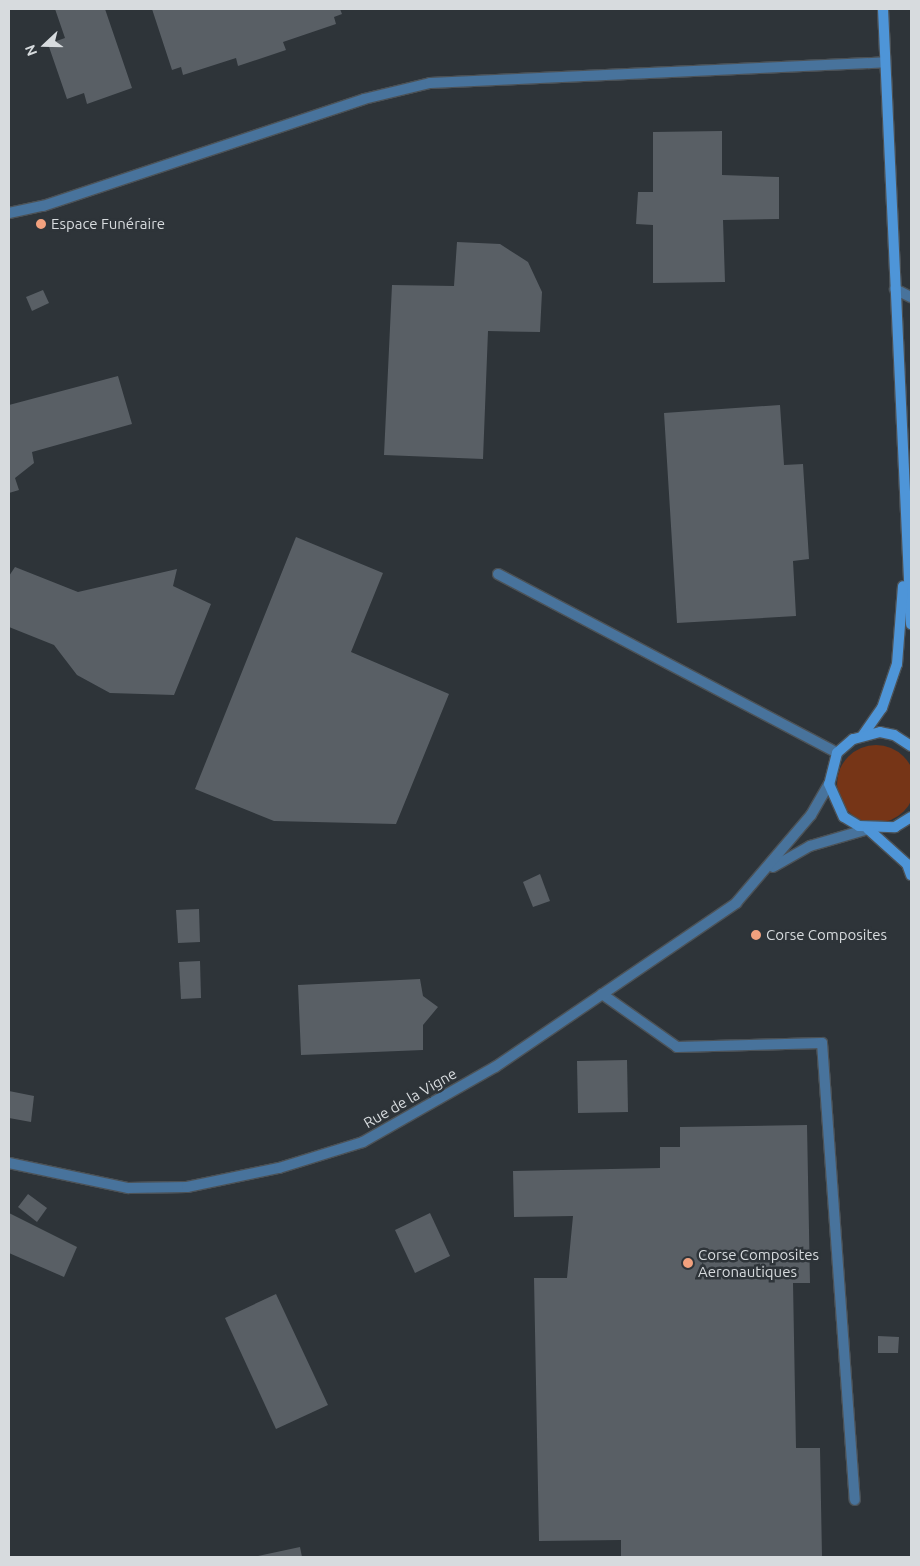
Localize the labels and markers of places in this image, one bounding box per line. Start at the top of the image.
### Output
place label: Espace Funéraire [51,215,165,233]
marker: Espace Funéraire [35,218,47,230]
place label: Corse Composites [766,926,887,944]
marker: Corse Composites [750,929,762,941]
place label: Corse Composites Aeronautiques [698,1245,819,1280]
marker: Corse Composites Aeronautiques [682,1257,694,1269]

